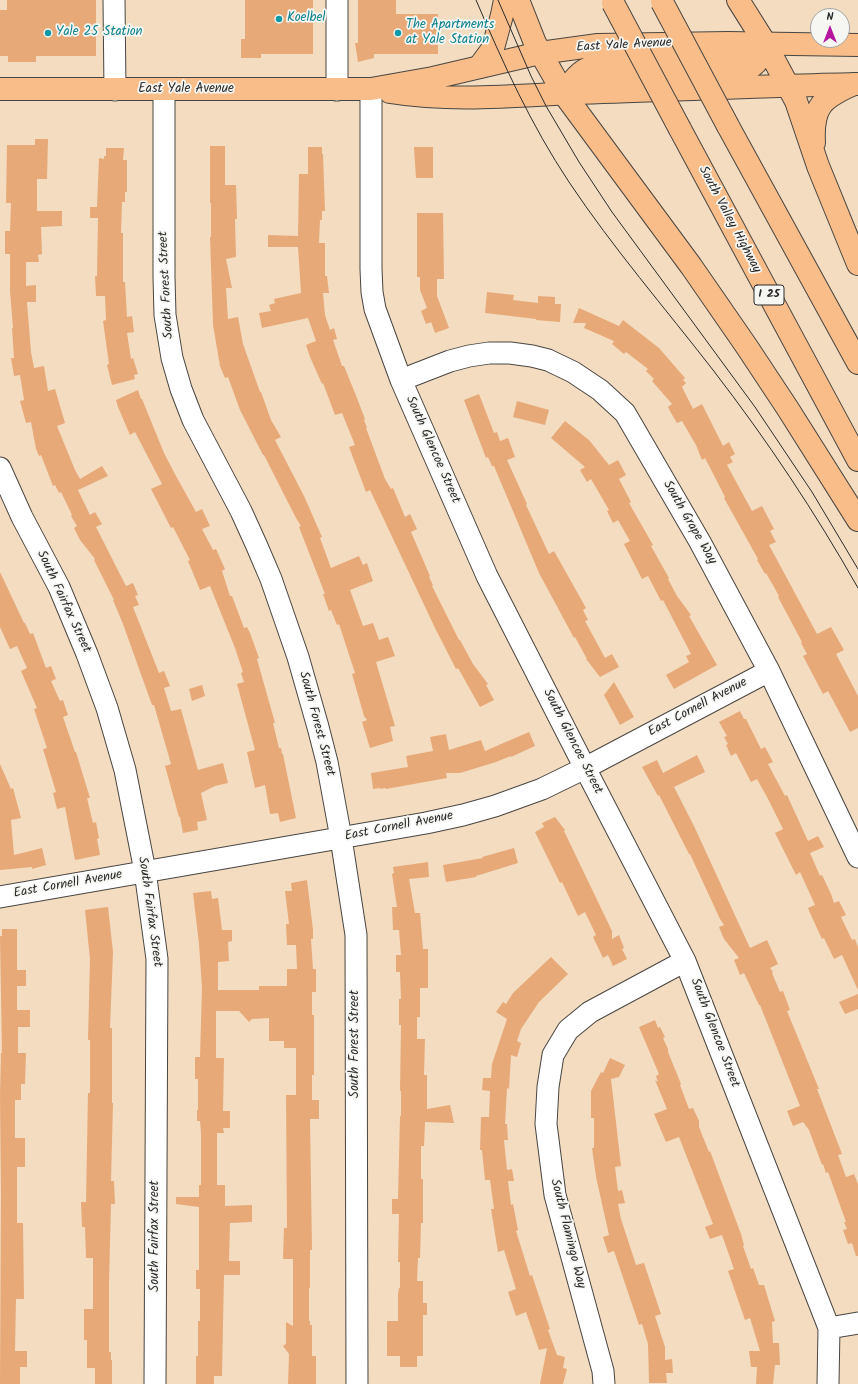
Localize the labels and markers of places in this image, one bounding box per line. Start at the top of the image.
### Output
place label: Koelbel [287,11,325,27]
marker: Koelbel [274,14,284,24]
place label: The Apartments at Yale Station [406,18,494,49]
place label: Yale 25 Station [56,25,143,41]
marker: Yale 25 Station [43,28,53,38]
marker: The Apartments at Yale Station [393,28,403,38]

